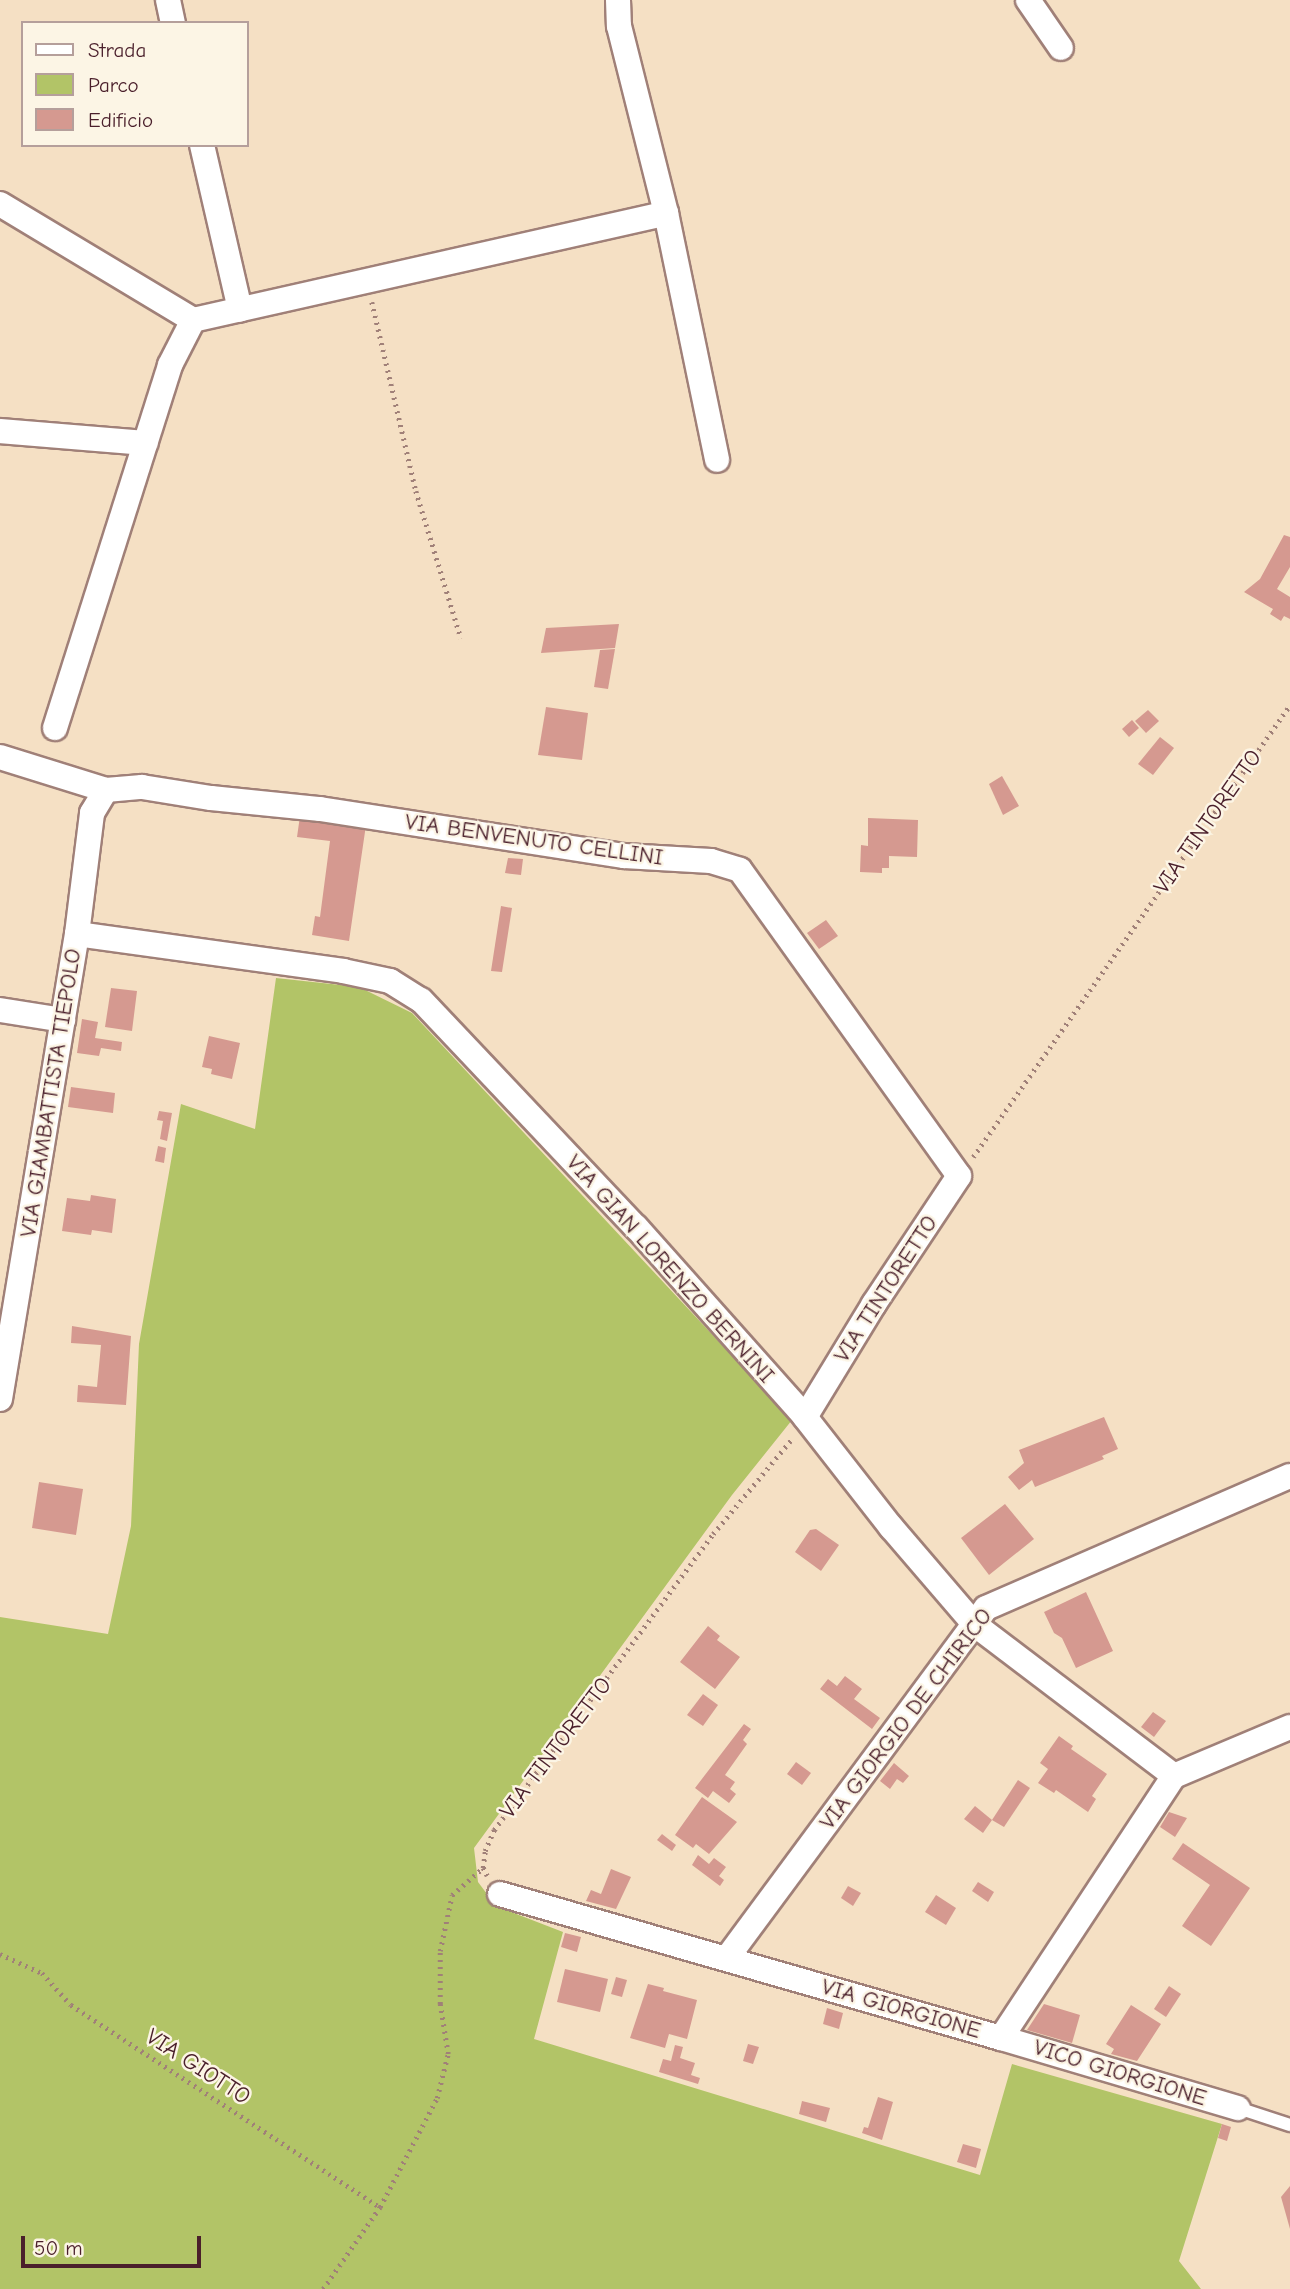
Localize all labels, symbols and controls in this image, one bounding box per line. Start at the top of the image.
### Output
legend [21,21,248,147]
text: Strada [88,38,146,62]
text: Parco [88,73,139,97]
text: Edificio [88,108,153,132]
street label: VIA TINTORETTO [1148,745,1268,899]
street label: VIA BENVENUTO CELLINI [403,808,665,872]
street label: VIA GIAMBATTISTA TIEPOLO [15,947,87,1239]
street label: VIA GIAN LORENZO BERNINI [560,1149,780,1389]
street label: VIA TINTORETTO [828,1210,944,1368]
street label: VIA GIORGIO DE CHIRICO [814,1603,998,1835]
street label: VIA TINTORETTO [494,1672,618,1824]
street label: VIA GIORGIONE [818,1973,984,2045]
street label: VIA GIOTTO [141,2023,255,2111]
street label: VICO GIORGIONE [1030,2034,1210,2112]
scale bar [24,2222,205,2266]
text: 50 m [34,2236,83,2260]

